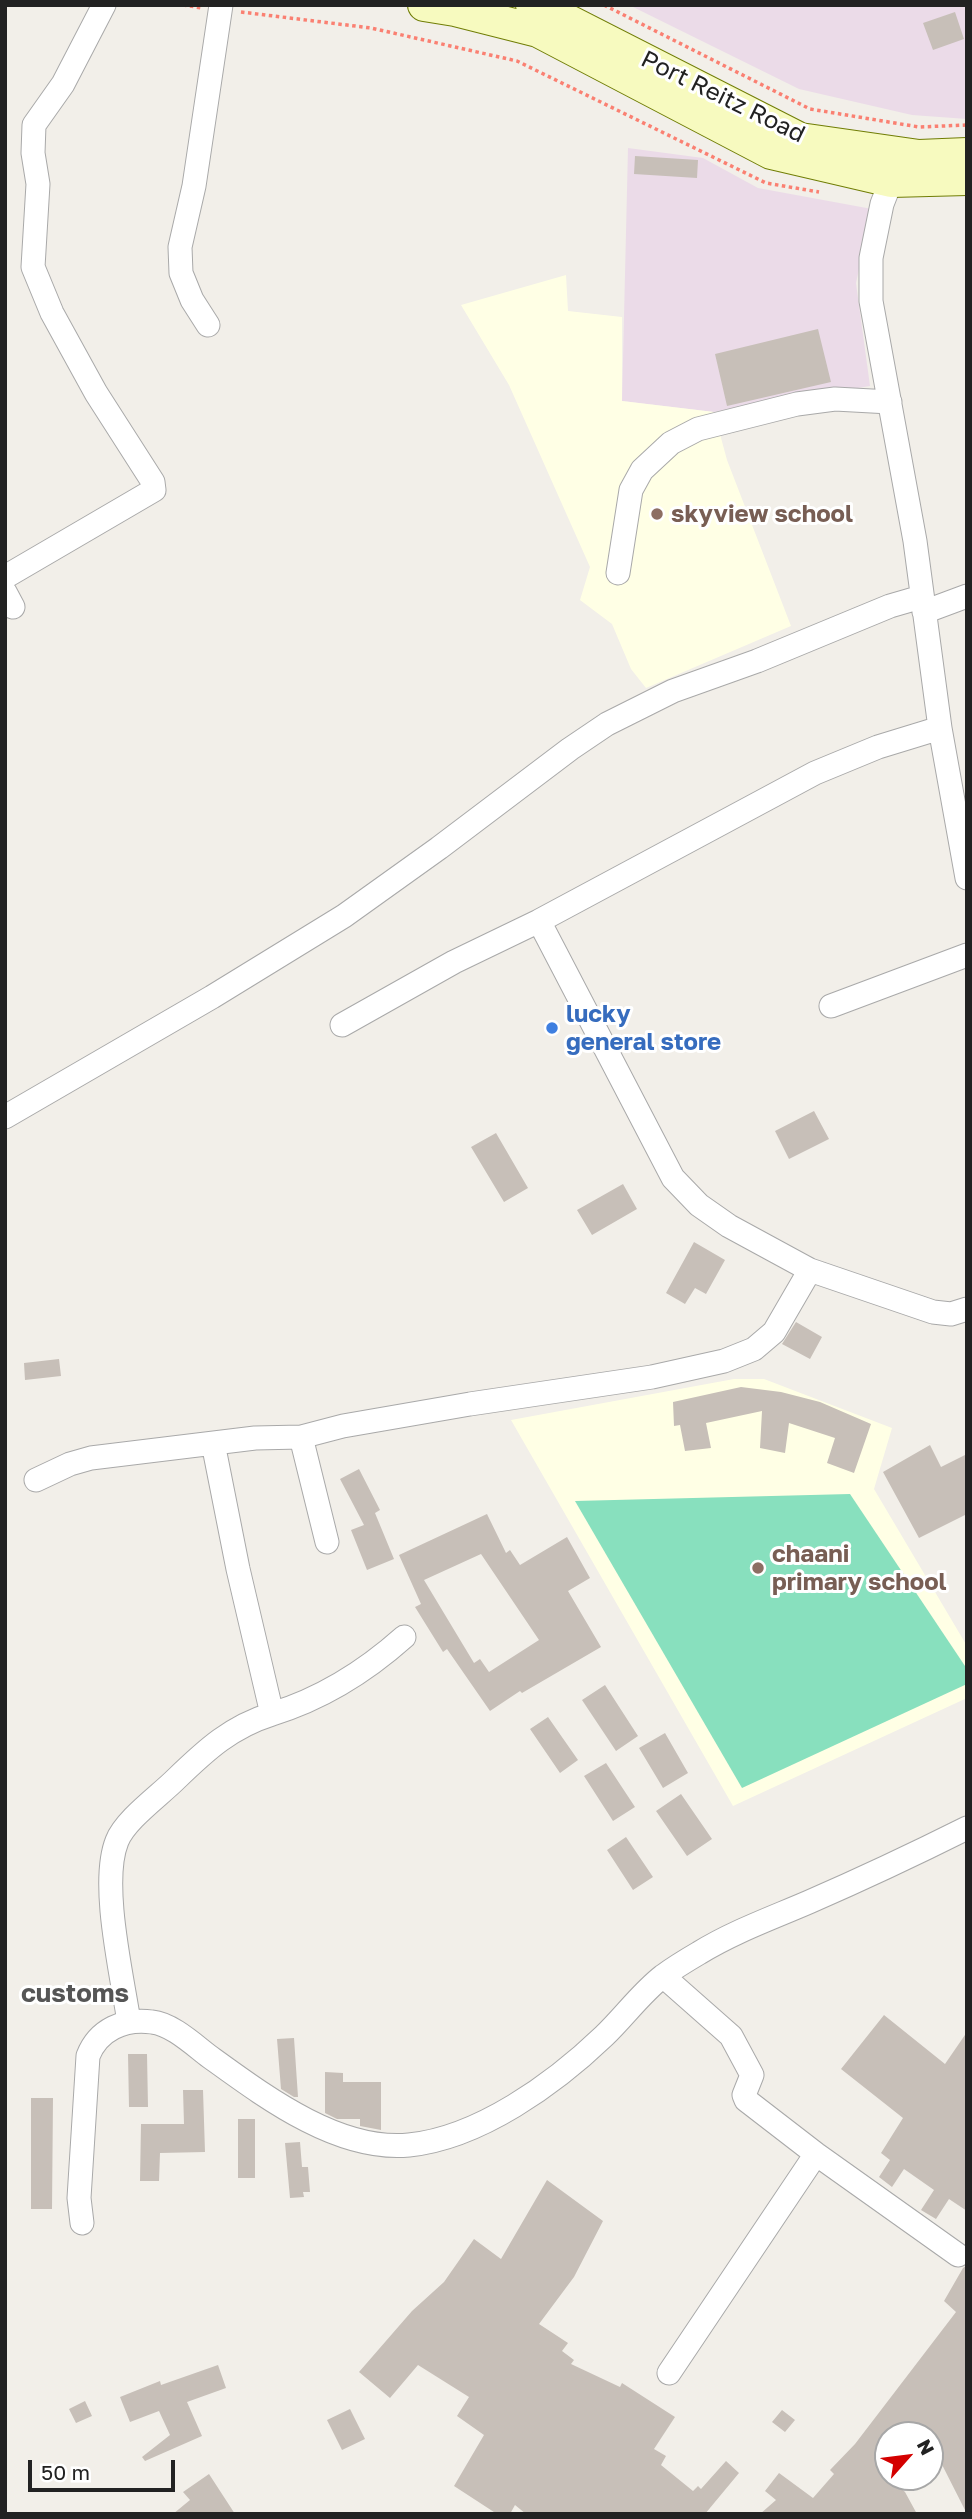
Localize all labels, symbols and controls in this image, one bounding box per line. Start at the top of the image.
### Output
street label: Port Reitz Road [636,45,810,149]
place label: skyview school [671,500,853,528]
marker: skyview school [649,506,665,522]
place label: lucky general store [566,1000,721,1056]
marker: lucky general store [544,1020,560,1036]
place label: chaani primary school [772,1540,947,1596]
marker: chaani primary school [750,1560,766,1576]
district label: customs [21,1978,129,2010]
north arrow [874,2421,944,2491]
text: N [913,2435,940,2459]
scale bar [32,2446,178,2490]
text: 50 m [41,2459,90,2485]

